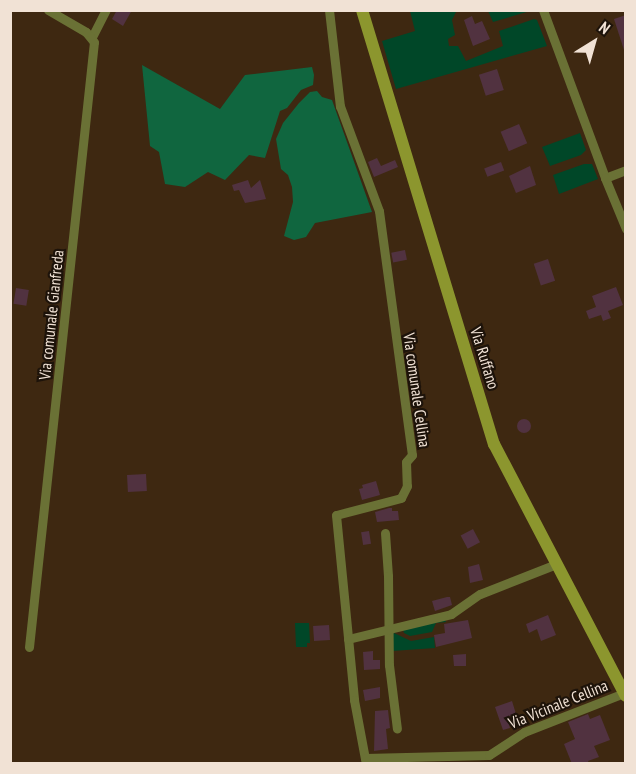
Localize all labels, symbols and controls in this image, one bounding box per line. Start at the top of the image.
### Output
north arrow [564,12,624,72]
text: N [595,17,614,38]
street label: Via comunale Gianfreda [35,249,67,381]
street label: Via Ruffano [466,325,504,391]
street label: Via comunale Cellina [399,332,435,448]
street label: Via Vicinale Cellina [505,675,611,733]

